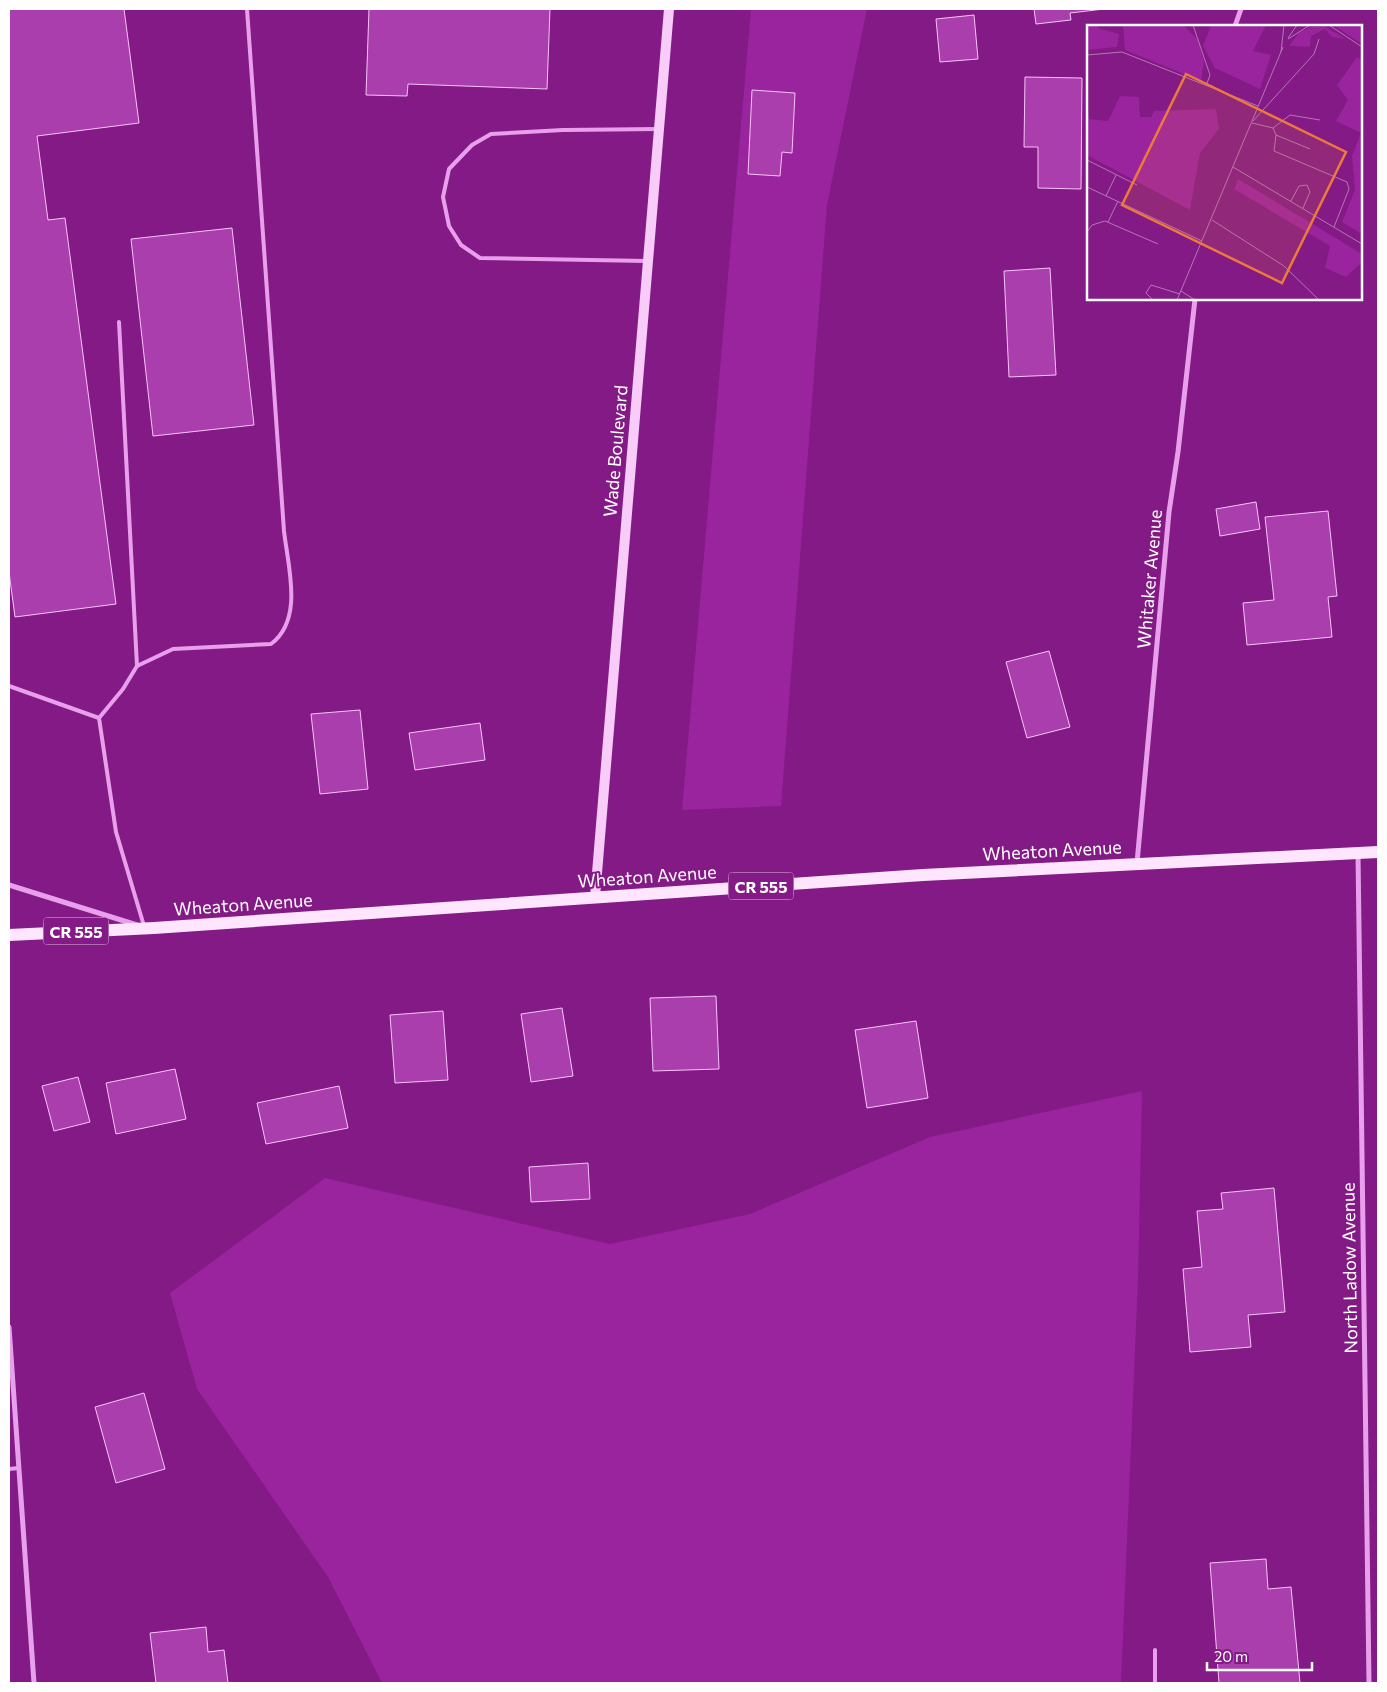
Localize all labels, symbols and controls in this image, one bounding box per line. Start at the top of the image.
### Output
inset map [1087,25,1362,300]
street label: Wade Boulevard [598,384,632,518]
street label: Whitaker Avenue [1132,509,1166,649]
street label: Wheaton Avenue [982,835,1122,865]
street label: Wheaton Avenue [577,860,717,892]
road number: CR 555 [728,872,794,899]
street label: Wheaton Avenue [173,888,313,920]
road number: CR 555 [44,918,108,944]
street label: North Ladow Avenue [1337,1182,1361,1354]
scale bar [1207,1640,1312,1672]
text: 20 m [1214,1647,1248,1665]

